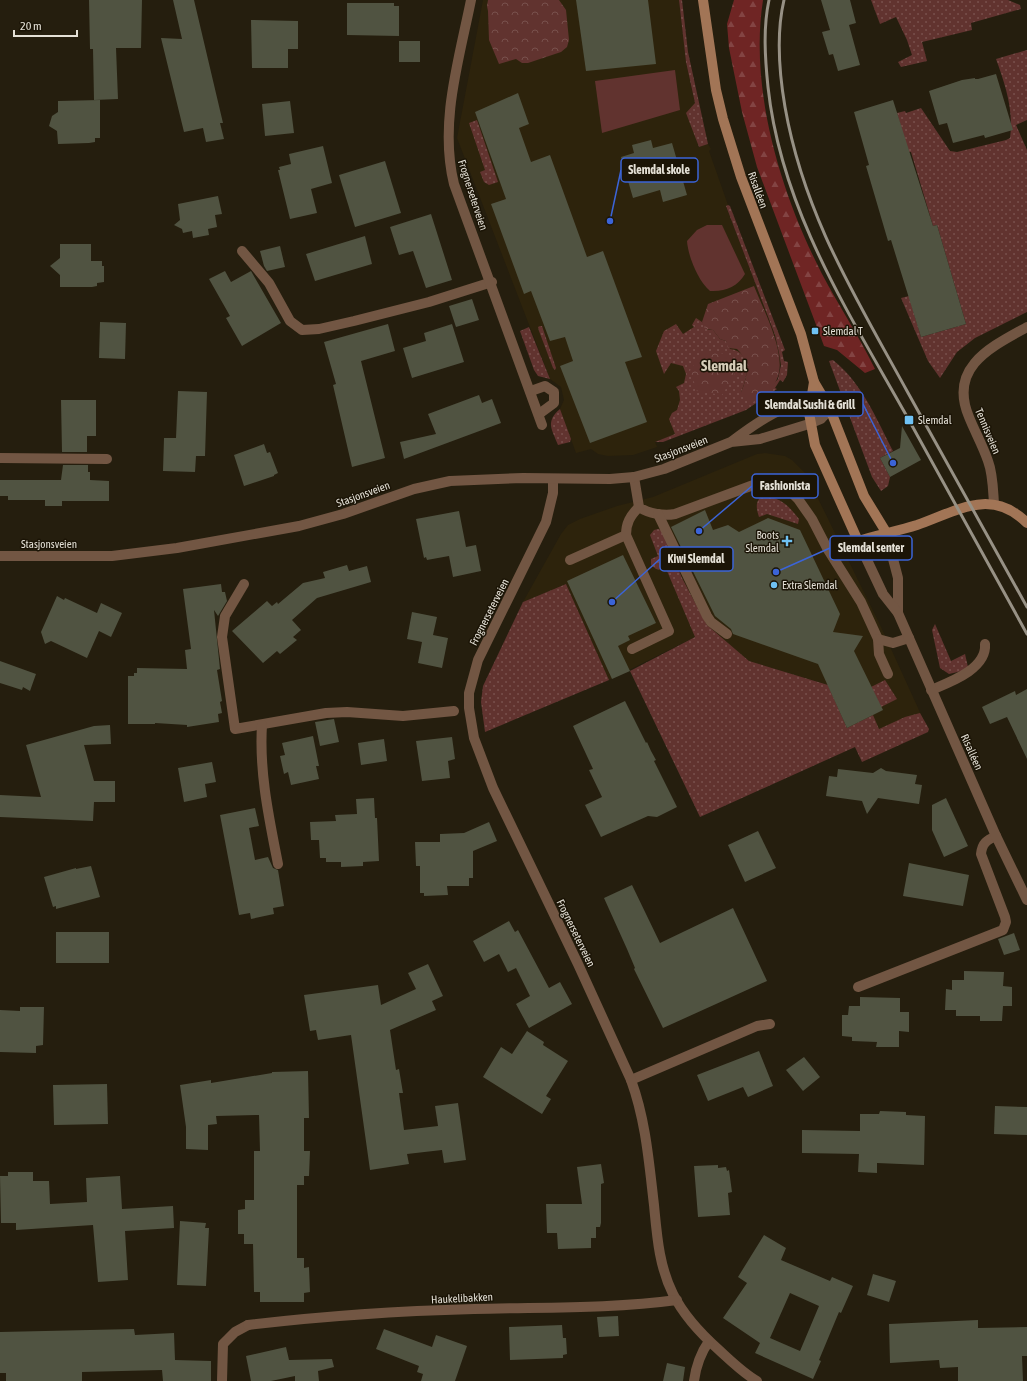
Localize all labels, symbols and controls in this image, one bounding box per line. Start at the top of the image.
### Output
scale bar [14,12,77,38]
text: 20 m [20,19,42,33]
street label: Frognerseterveien [456,158,490,232]
callout: Slemdal skole [621,158,698,182]
text: Slemdal skole [628,163,690,177]
street label: Risalléen [746,170,770,210]
place label: Slemdal T [823,325,863,337]
marker: Slemdal T [810,326,820,336]
district label: Slemdal [701,357,748,374]
callout: Slemdal Sushi & Grill [757,392,863,416]
text: Slemdal Sushi & Grill [765,398,856,412]
street label: Tennisveien [973,406,1003,456]
marker: Slemdal [903,414,915,426]
place label: Slemdal [918,414,952,426]
street label: Stasjonsveien [653,433,709,465]
callout: Fashionista [752,474,818,498]
street label: Stasjonsveien [335,479,391,509]
text: Fashionista [760,479,811,493]
place label: Boots Slemdal [745,529,779,554]
marker: Boots Slemdal [782,536,792,546]
callout: Slemdal senter [830,536,912,560]
street label: Stasjonsveien [21,538,77,550]
text: Slemdal senter [838,541,905,555]
callout: Kiwi Slemdal [660,547,733,571]
text: Kiwi Slemdal [668,552,725,566]
street label: Frognerseterveien [467,577,511,647]
place label: Extra Slemdal [782,579,838,591]
marker: Extra Slemdal [769,580,779,590]
street label: Risalléen [959,732,985,772]
street label: Frognerseterveien [555,897,597,969]
street label: Haukelibakken [431,1290,493,1306]

